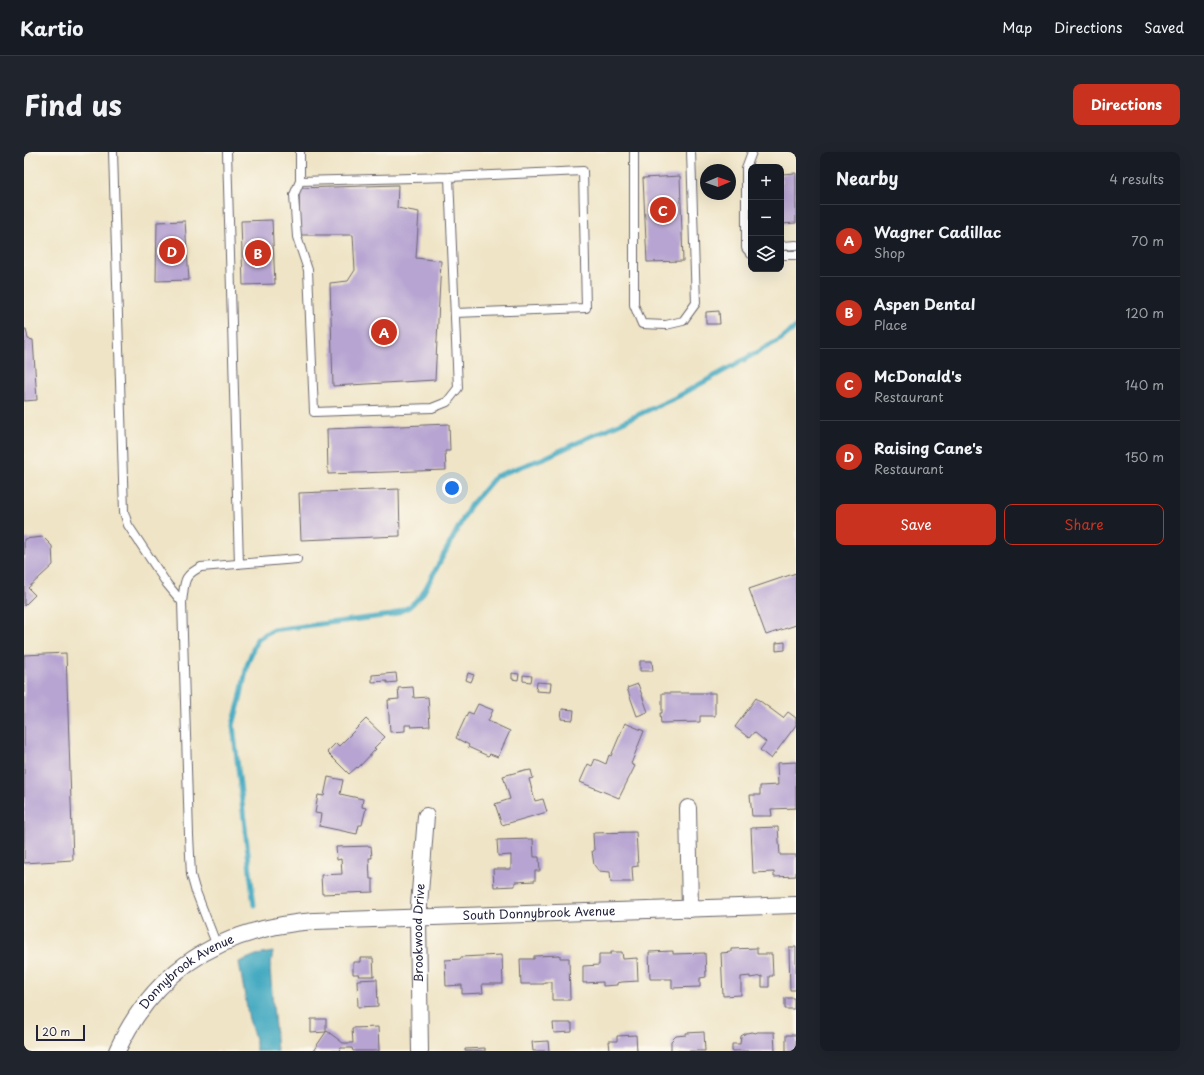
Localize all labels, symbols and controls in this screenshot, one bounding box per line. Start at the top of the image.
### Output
text: Kartio [20,14,83,42]
text: Map [1002,17,1032,38]
text: Directions [1054,17,1122,38]
text: Saved [1144,17,1184,38]
text: Find us [24,83,122,126]
button: Directions [1073,84,1180,125]
north arrow [700,164,736,200]
map controls [748,164,784,272]
button: + [748,164,784,200]
text: Nearby [836,165,898,191]
text: 4 results [1110,169,1164,188]
pin: C [650,195,676,225]
button: − [748,200,784,236]
text: Wagner Cadillac [874,220,1001,243]
text: A [844,231,854,250]
text: 70 m [1131,231,1164,250]
pin: D [159,236,185,266]
button: layers [748,236,784,272]
pin: B [245,238,271,268]
text: Shop [874,243,905,262]
text: Aspen Dental [874,292,975,315]
text: B [845,303,853,322]
text: 120 m [1125,303,1164,322]
text: Place [874,315,907,334]
pin: A [371,317,397,347]
text: McDonald's [874,364,962,387]
text: C [844,375,854,394]
text: 140 m [1125,375,1164,394]
text: Restaurant [874,387,944,406]
text: Raising Cane's [874,436,983,459]
text: D [844,447,854,466]
text: 150 m [1125,447,1164,466]
text: Restaurant [874,459,944,478]
your location [442,478,462,498]
button: Save [836,504,996,545]
button: Share [1004,504,1164,545]
street label: Brookwood Drive [408,883,429,983]
street label: South Donnybrook Avenue [462,901,616,924]
street label: Donnybrook Avenue [134,929,237,1013]
scale bar [36,1023,85,1042]
text: 20 m [42,1023,70,1040]

